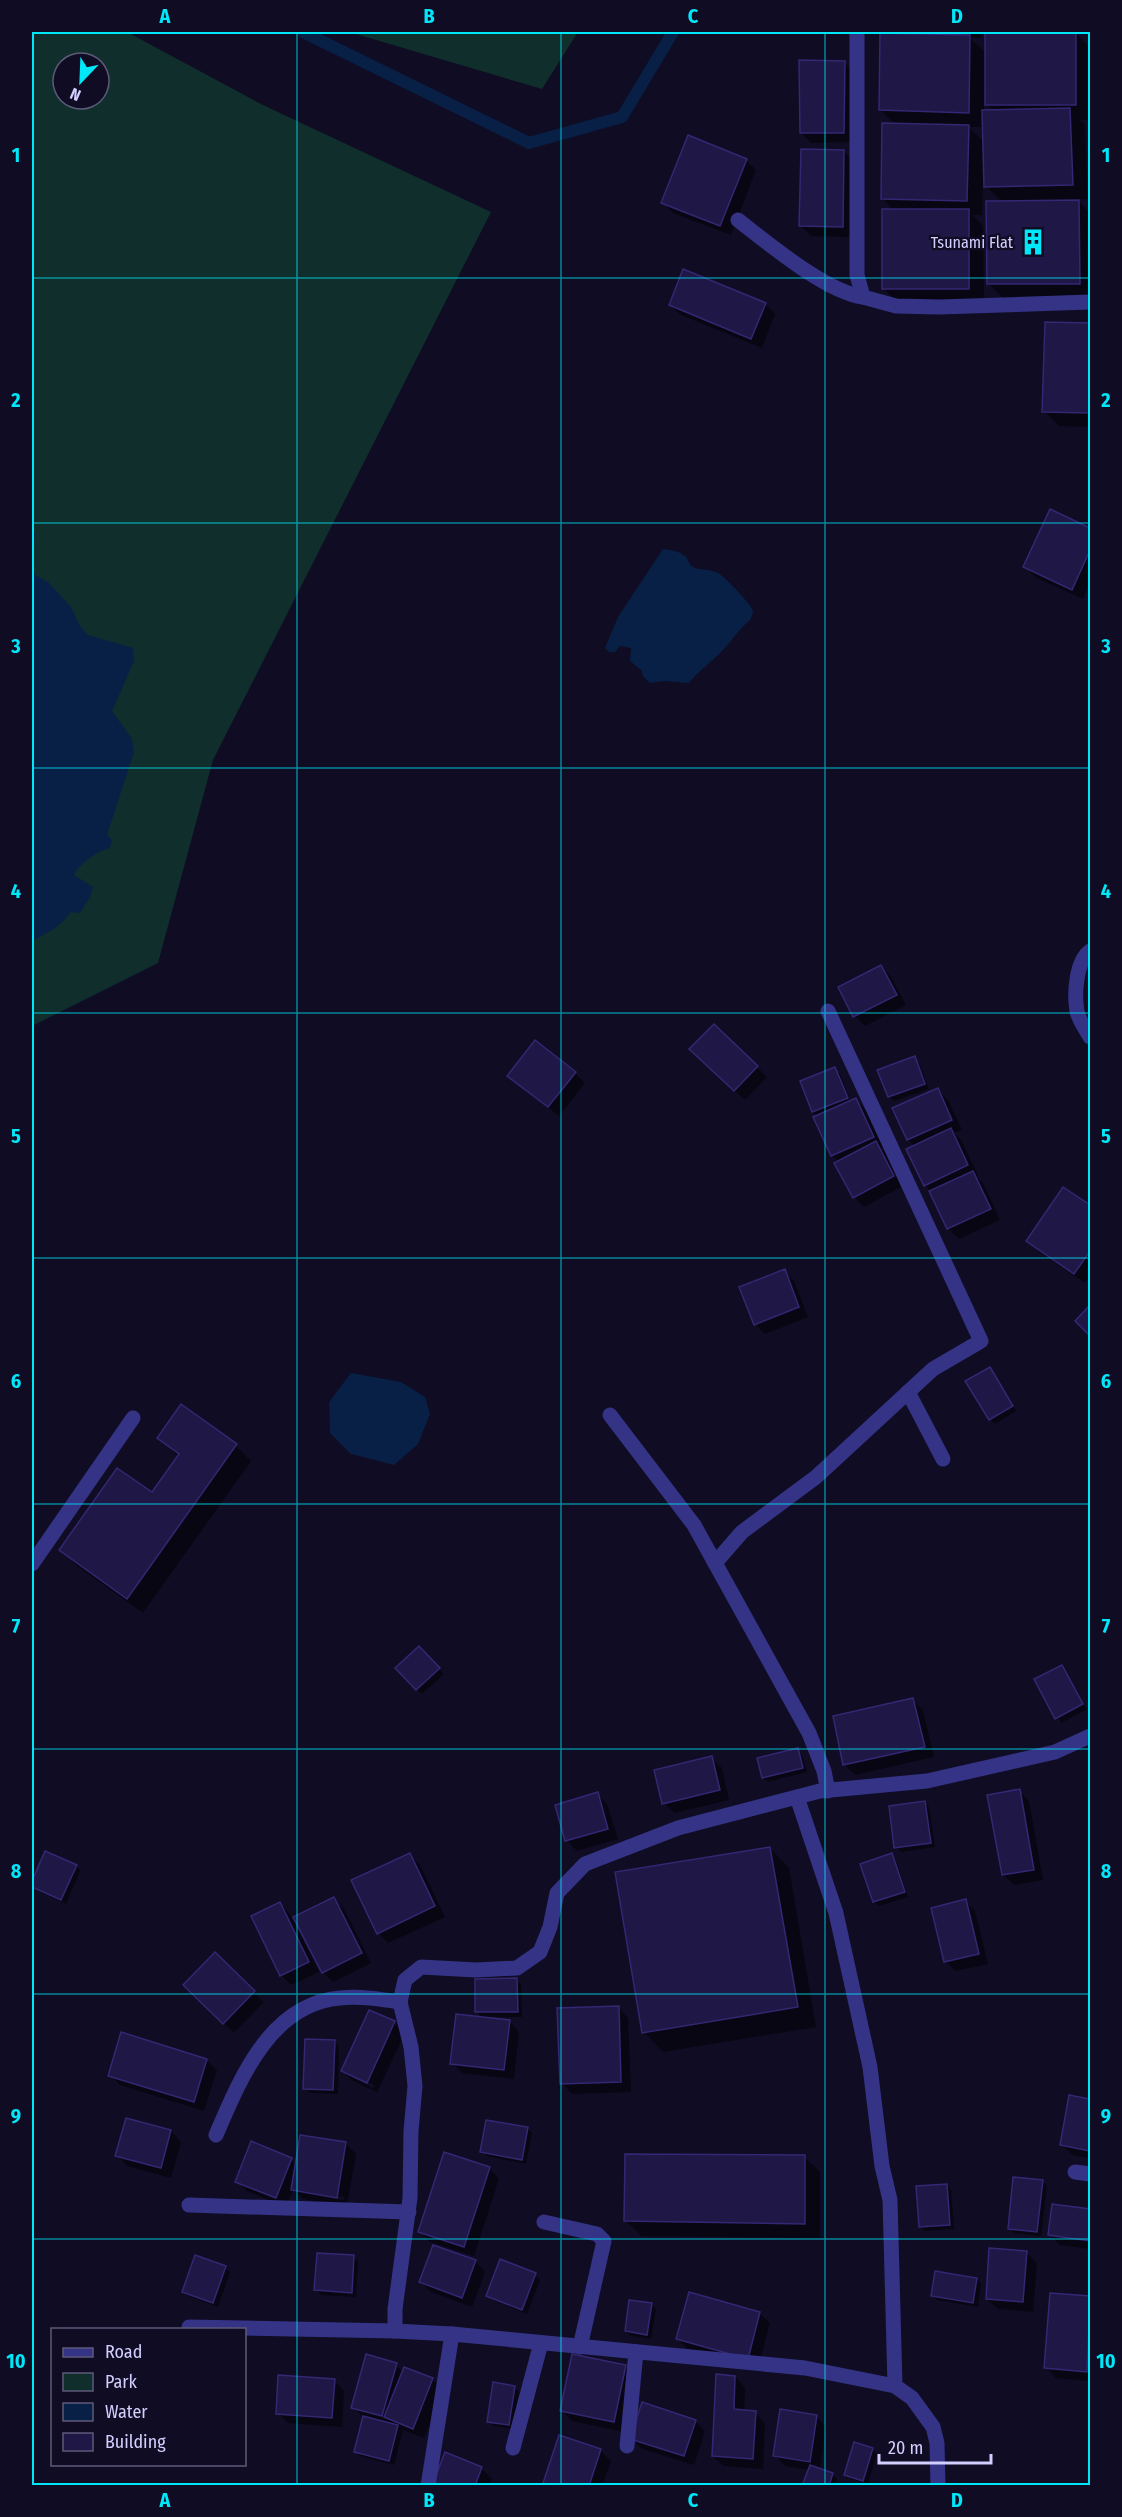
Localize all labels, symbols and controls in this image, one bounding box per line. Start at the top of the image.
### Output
text: A [159,4,172,28]
text: B [423,4,435,28]
text: C [688,4,699,28]
text: D [951,4,963,28]
north arrow [51,51,111,111]
text: N [67,84,83,105]
text: 1 [12,143,20,167]
text: 1 [1102,143,1110,167]
building icon: Tsunami Flat [1018,227,1048,257]
place label: Tsunami Flat [931,233,1014,252]
text: 2 [10,388,21,412]
text: 2 [1100,388,1111,412]
text: 3 [10,634,21,658]
text: 3 [1100,634,1111,658]
text: 4 [11,879,21,903]
text: 4 [1101,879,1111,903]
text: 5 [11,1124,21,1148]
text: 5 [1101,1124,1111,1148]
text: 6 [11,1369,21,1393]
text: 6 [1101,1369,1111,1393]
text: 7 [12,1614,21,1638]
text: 7 [1102,1614,1111,1638]
text: 8 [11,1859,22,1883]
text: 8 [1101,1859,1112,1883]
text: 9 [11,2104,21,2128]
text: 9 [1101,2104,1111,2128]
legend [51,2328,246,2466]
text: Road [105,2341,142,2363]
text: 10 [6,2349,26,2373]
text: 10 [1096,2349,1116,2373]
text: Park [105,2371,138,2393]
text: Water [105,2401,148,2423]
scale bar [879,2427,992,2465]
text: Building [105,2431,166,2453]
text: 20 m [888,2437,923,2459]
text: A [159,2488,172,2512]
text: B [423,2488,435,2512]
text: C [688,2488,699,2512]
text: D [951,2488,963,2512]

